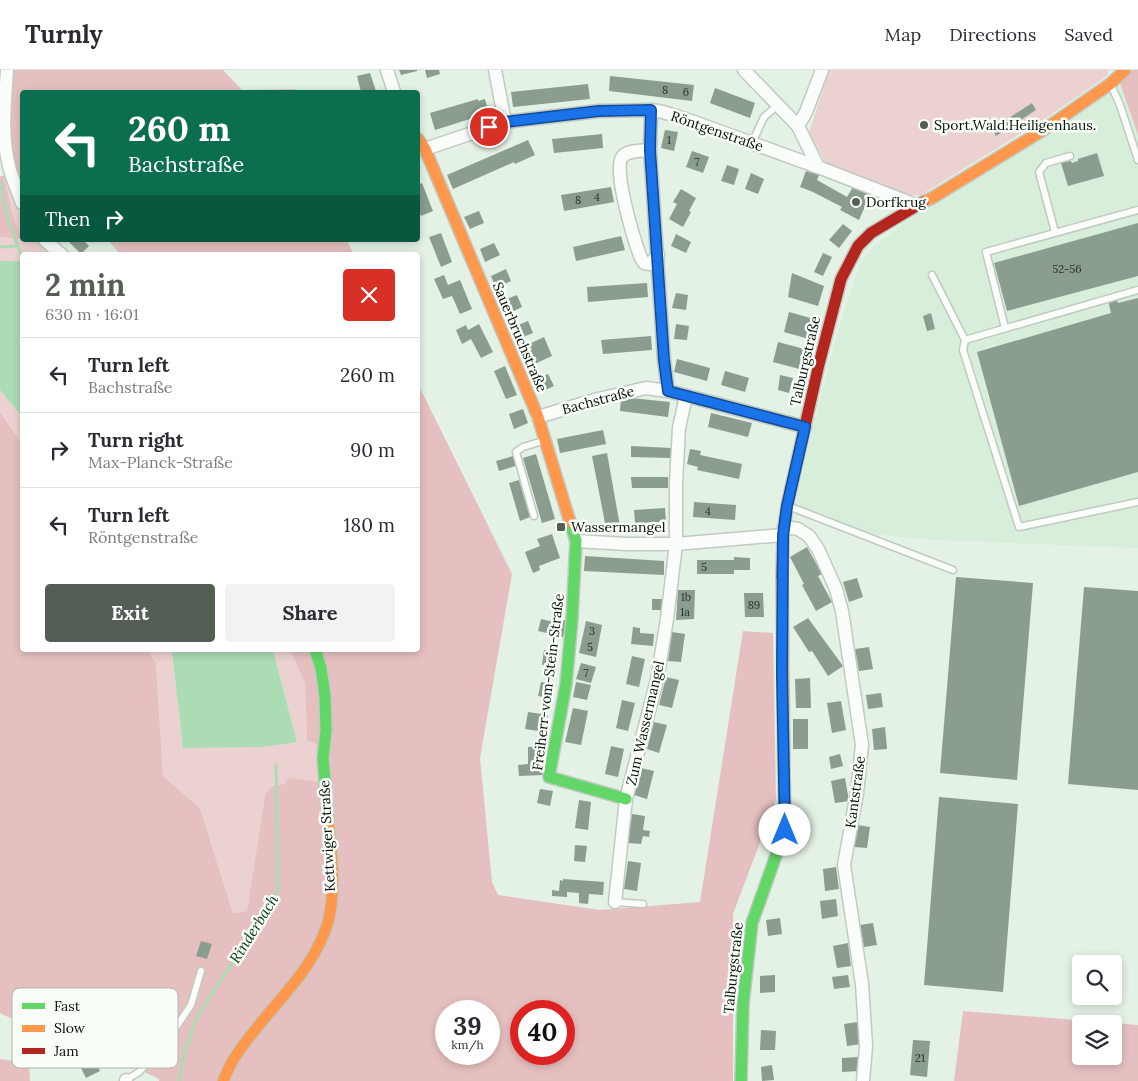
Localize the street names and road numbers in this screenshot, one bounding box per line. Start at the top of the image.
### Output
street label: Röntgenstraße [668,107,766,155]
street label: Sauerbruchstraße [489,279,551,395]
street label: Talburgstraße [786,314,824,408]
street label: Bachstraße [560,382,636,418]
street label: Freiherr-vom-Stein-Straße [528,592,568,772]
street label: Zum Wassermangel [622,659,668,787]
street label: Kantstraße [841,754,869,829]
street label: Kettwiger Straße [315,779,339,892]
street label: Talburgstraße [719,921,747,1015]

